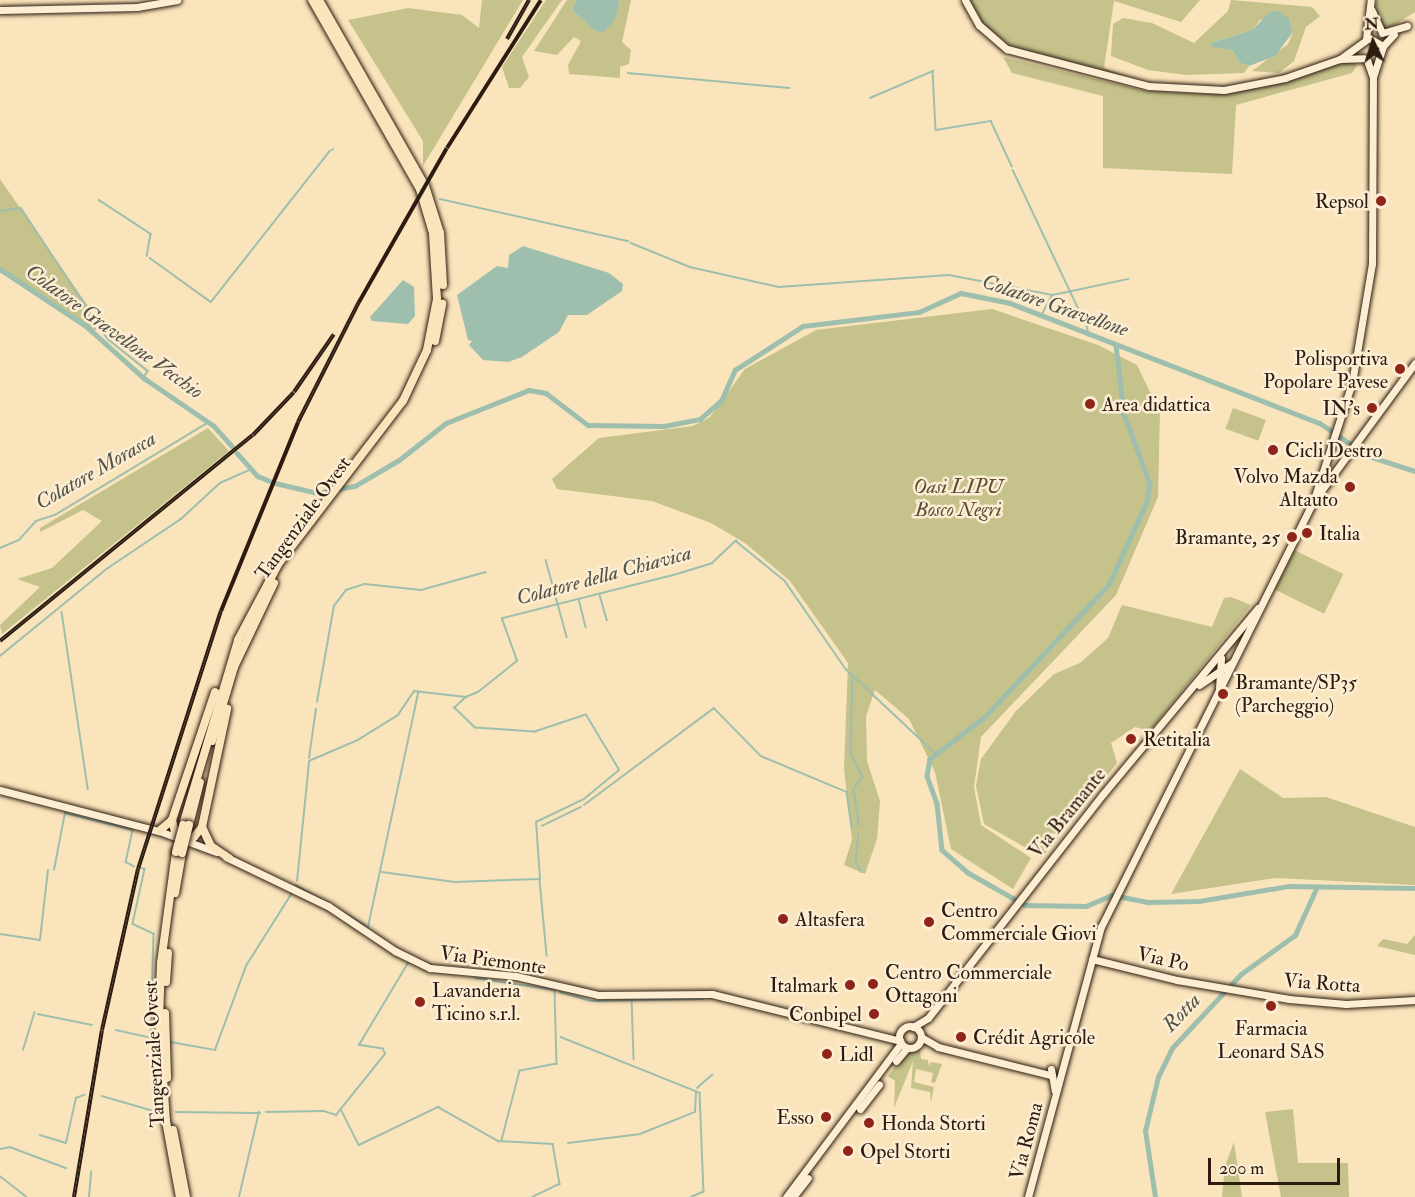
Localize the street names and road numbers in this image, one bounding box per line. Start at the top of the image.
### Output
street label: Tangenziale Ovest [250,452,356,584]
street label: Via Bramante [1023,763,1111,863]
street label: Via Piemonte [438,941,548,979]
street label: Via Po [1135,941,1191,977]
street label: Via Rotta [1283,968,1361,998]
street label: Tangenziale Ovest [138,980,170,1128]
street label: Via Roma [1004,1100,1048,1182]

